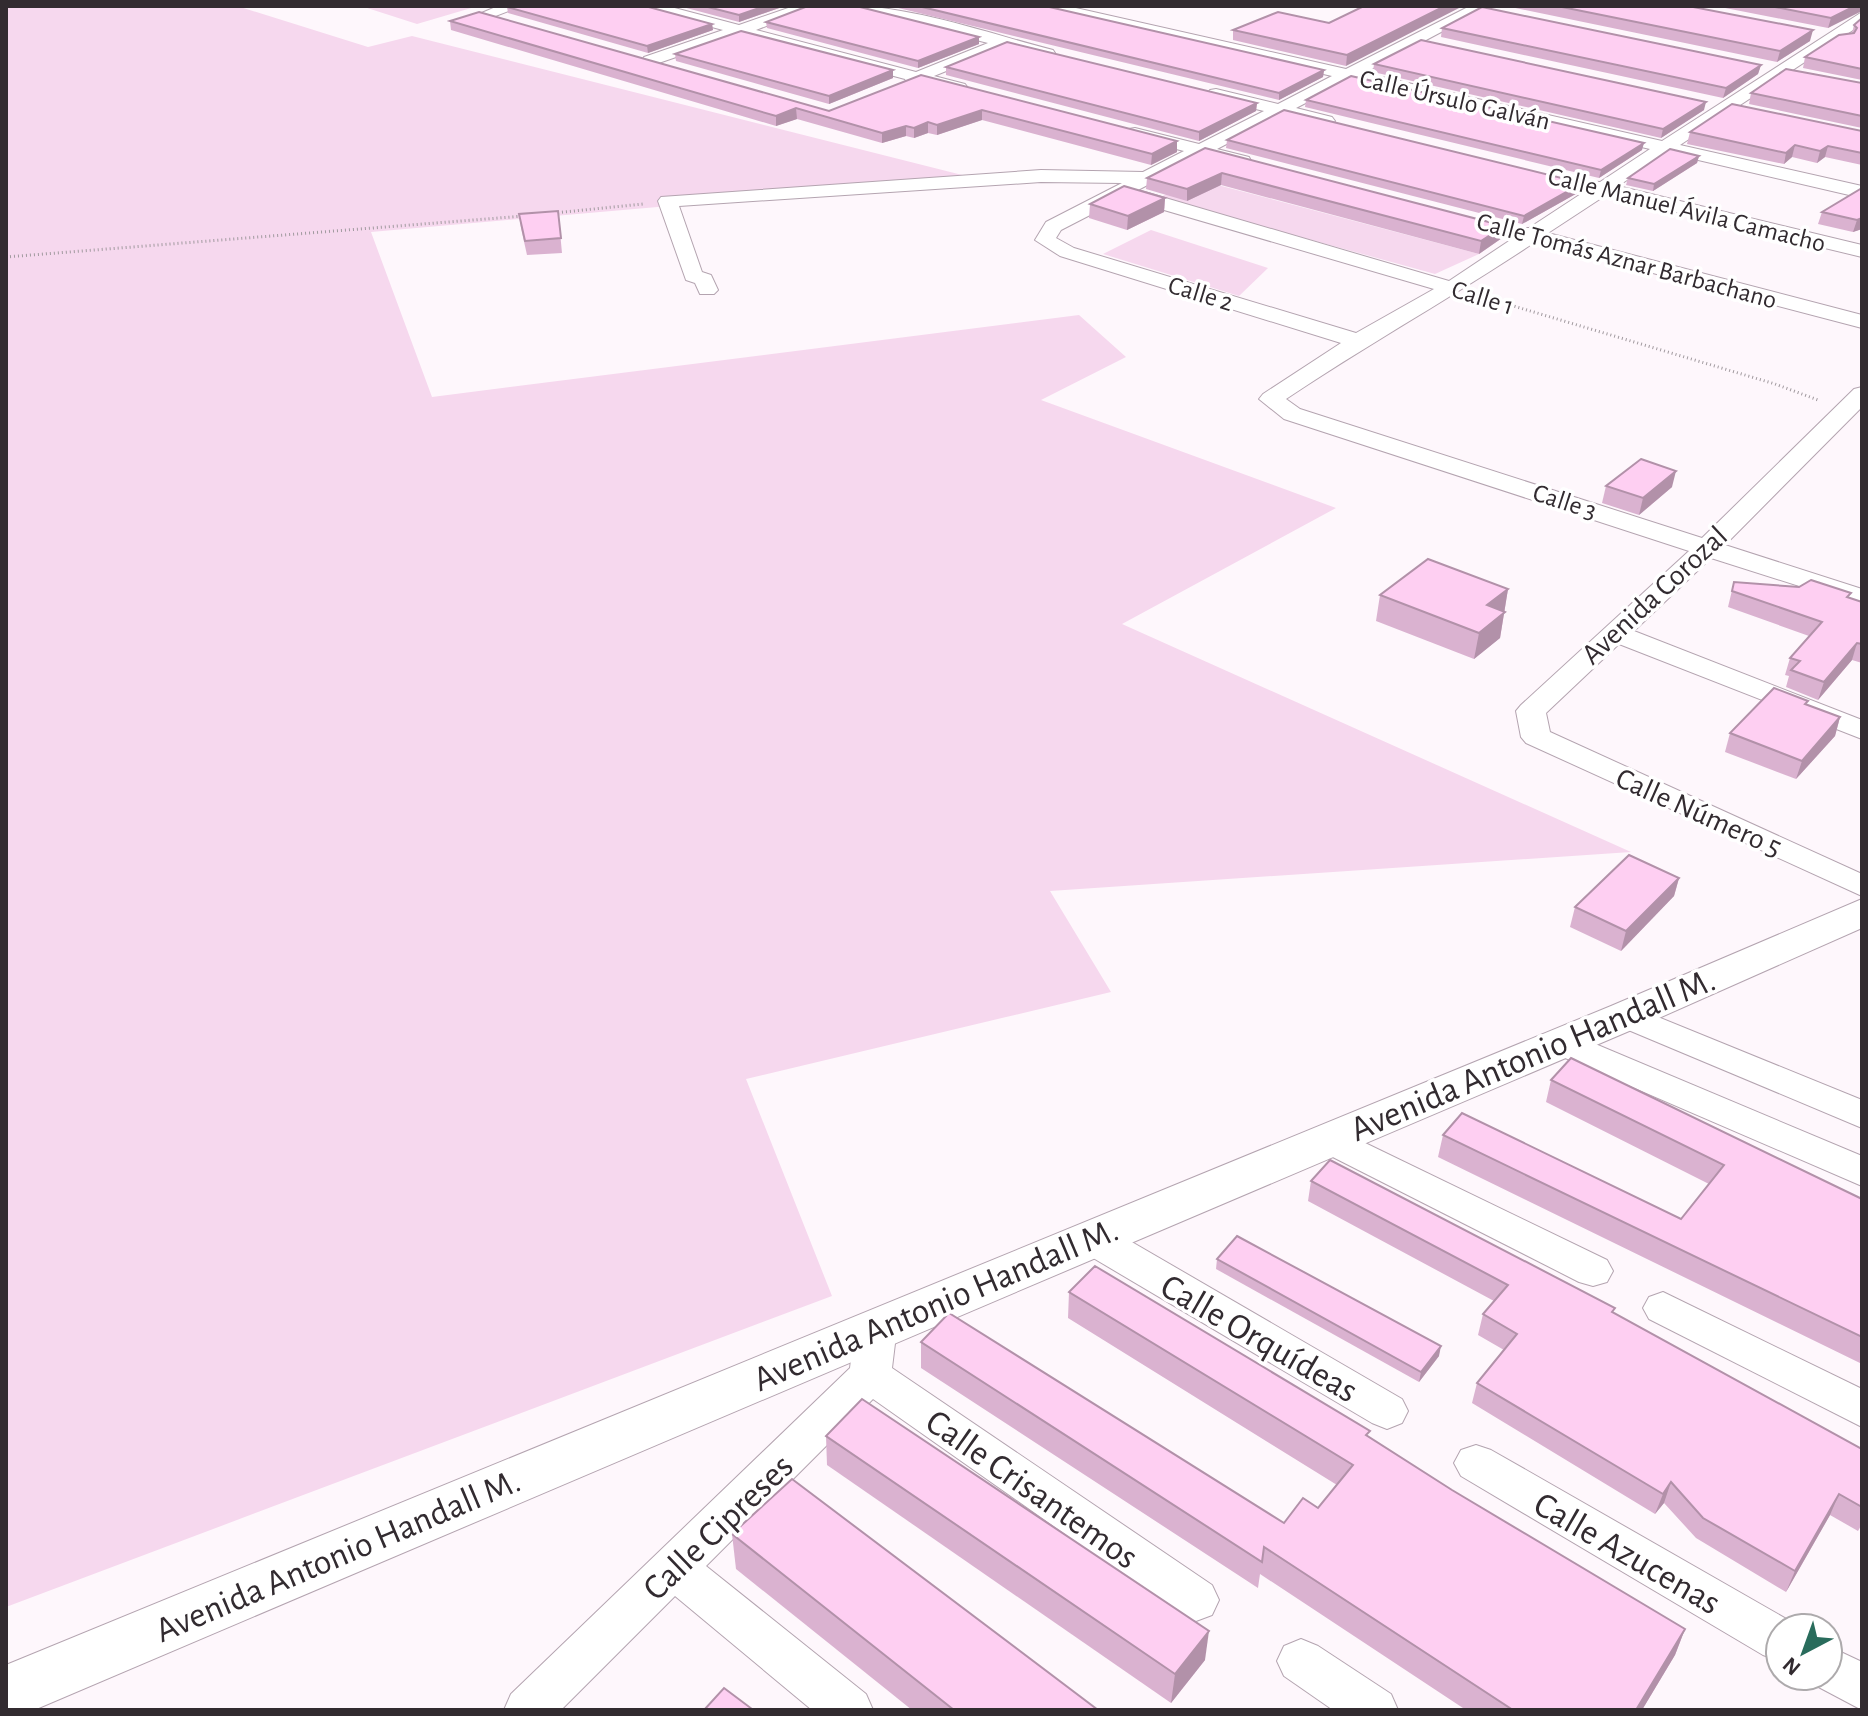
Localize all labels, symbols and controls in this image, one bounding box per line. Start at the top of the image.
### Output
street label: Calle Úrsulo Galván [1357,63,1553,135]
street label: Calle Manuel Ávila Camacho [1545,161,1829,257]
street label: Calle Tomás Aznar Barbachano [1474,208,1780,314]
street label: Calle 2 [1165,272,1236,316]
street label: Calle 1 [1448,276,1517,320]
street label: Calle 3 [1530,479,1600,524]
street label: Avenida Corozal [1576,521,1733,670]
street label: Calle Número 5 [1611,763,1786,863]
street label: Avenida Antonio Handall M. [1345,962,1721,1148]
street label: Avenida Antonio Handall M. [748,1212,1124,1398]
street label: Calle Orquídeas [1154,1268,1364,1410]
street label: Calle Crisantemos [919,1403,1144,1576]
street label: Calle Cipreses [637,1448,800,1607]
street label: Avenida Antonio Handall M. [150,1463,526,1649]
street label: Calle Azucenas [1528,1486,1726,1621]
north arrow [1764,1612,1844,1692]
text: N [1779,1653,1805,1680]

